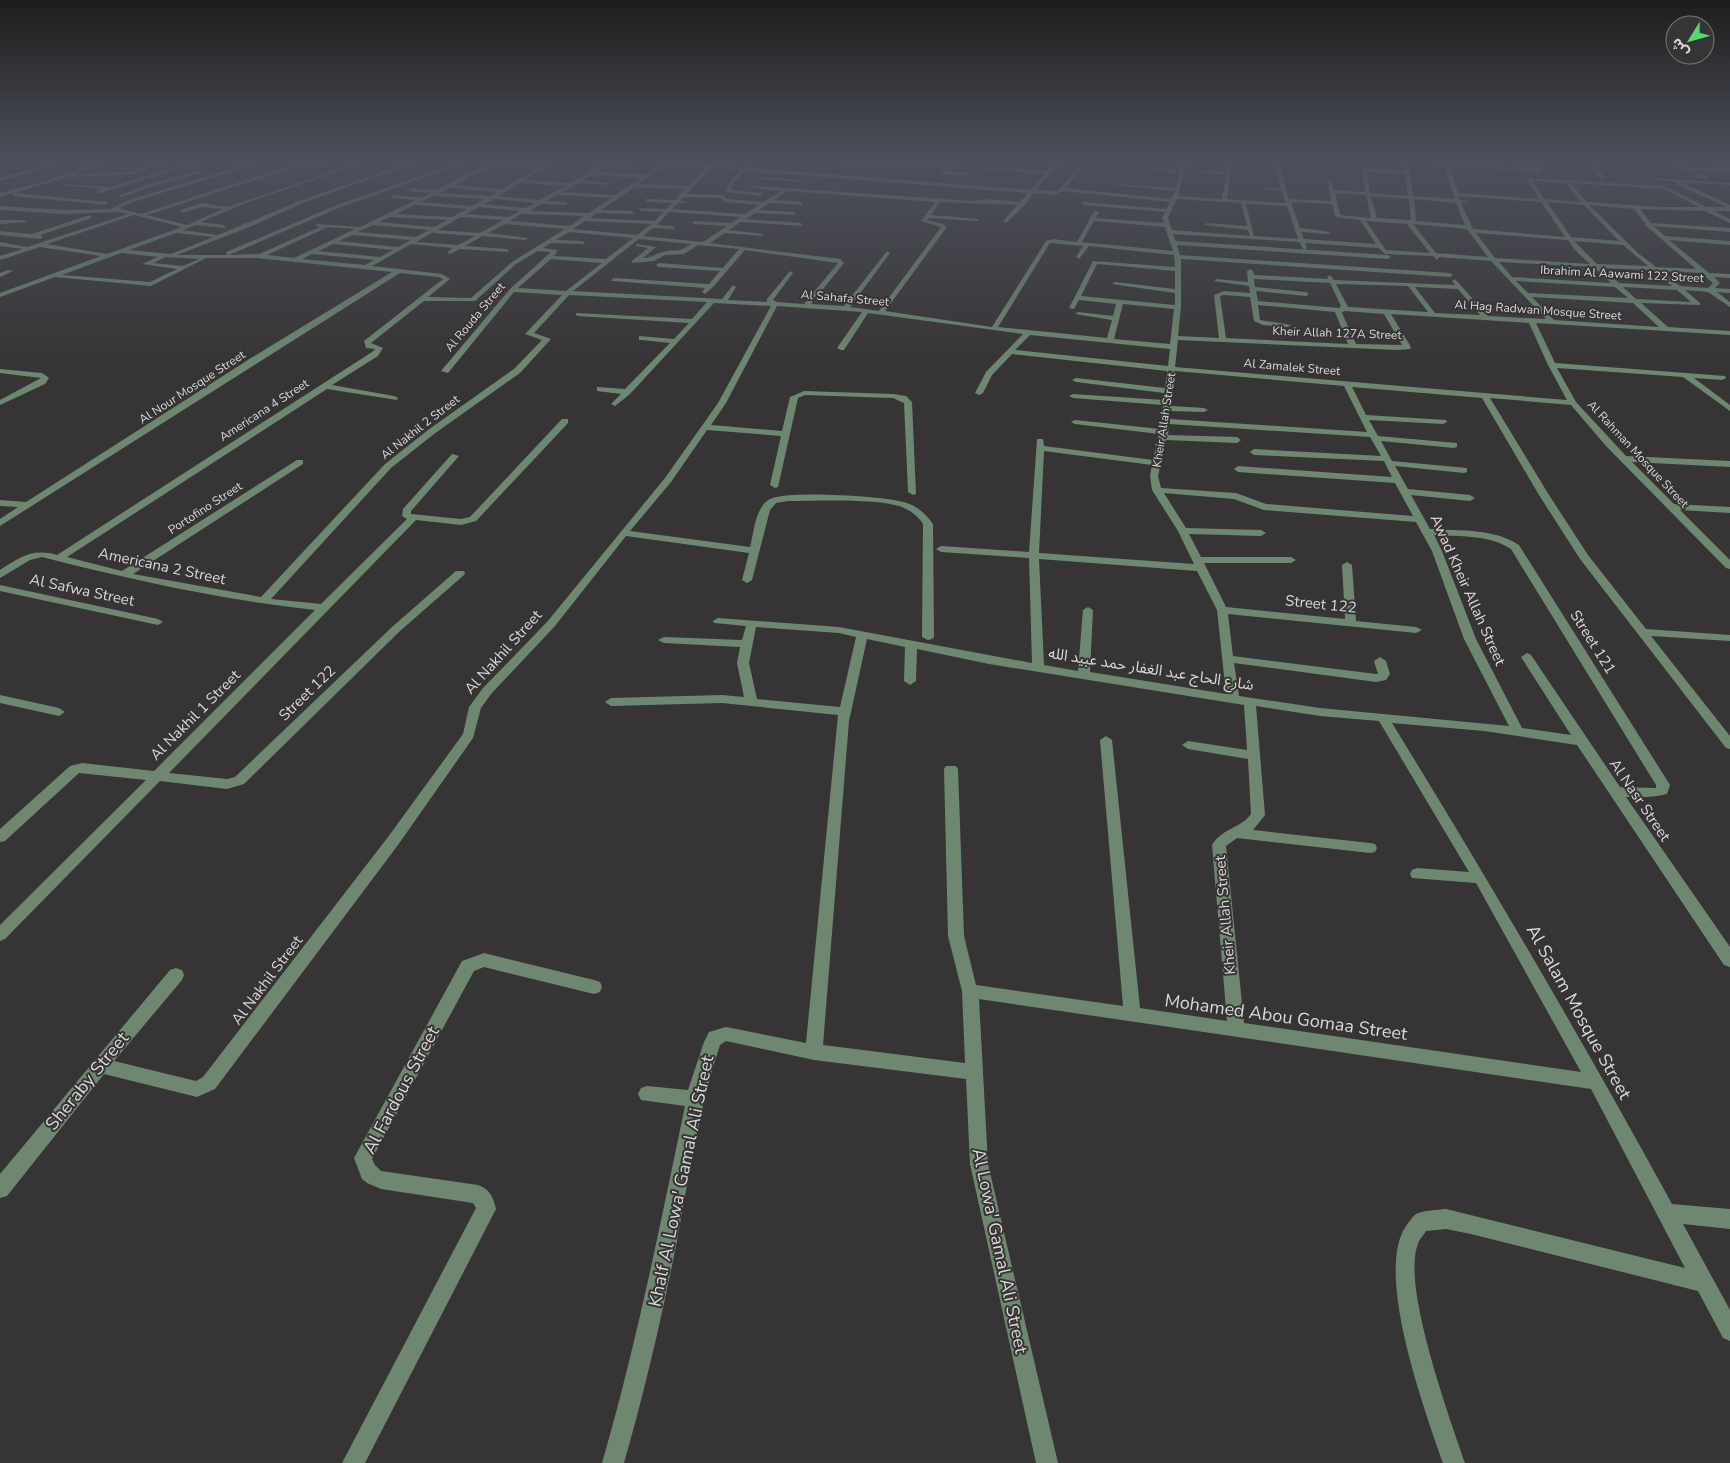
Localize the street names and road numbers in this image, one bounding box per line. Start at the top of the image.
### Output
street label: Ibrahim Al Aawami 122 Street [1540,262,1705,286]
street label: Al Rouda Street [441,278,509,355]
street label: Al Sahafa Street [800,286,891,310]
street label: Al Hag Radwan Mosque Street [1454,296,1623,324]
street label: Kheir Allah 127A Street [1272,323,1403,343]
street label: Al Nour Mosque Street [136,346,249,427]
street label: Al Zamalek Street [1243,355,1342,379]
street label: Kheir Allah Street [1149,371,1180,469]
street label: Americana 4 Street [216,375,312,445]
street label: Al Nakhil 2 Street [377,391,463,463]
street label: Al Rahman Mosque Street [1584,397,1693,512]
street label: Portofino Street [165,478,246,538]
street label: Awad Kheir Allah Street [1426,511,1511,669]
street label: Americana 2 Street [97,543,228,589]
street label: Al Safwa Street [28,569,137,611]
street label: Street 122 [1284,590,1358,618]
street label: Al Nakhil Street [460,605,547,698]
street label: Street 121 [1566,606,1620,678]
street label: شارع الحاج عبد الغفار حمد عبيد الله [1047,643,1255,697]
street label: Street 122 [274,661,340,725]
street label: Al Nakhil 1 Street [146,665,245,764]
street label: Al Nasr Street [1605,755,1675,846]
street label: Kheir Allah Street [1210,854,1240,975]
street label: Al Salam Mosque Street [1521,920,1637,1104]
street label: Al Nakhil Street [227,931,308,1029]
street label: Mohamed Abou Gomaa Street [1163,988,1410,1046]
street label: Al Fardous Street [357,1021,445,1158]
street label: Sheraby Street [40,1026,135,1135]
street label: Khalf Al Lowa' Gamal Ali Street [643,1052,720,1309]
street label: Al Lowa' Gamal Ali Street [966,1146,1034,1357]

